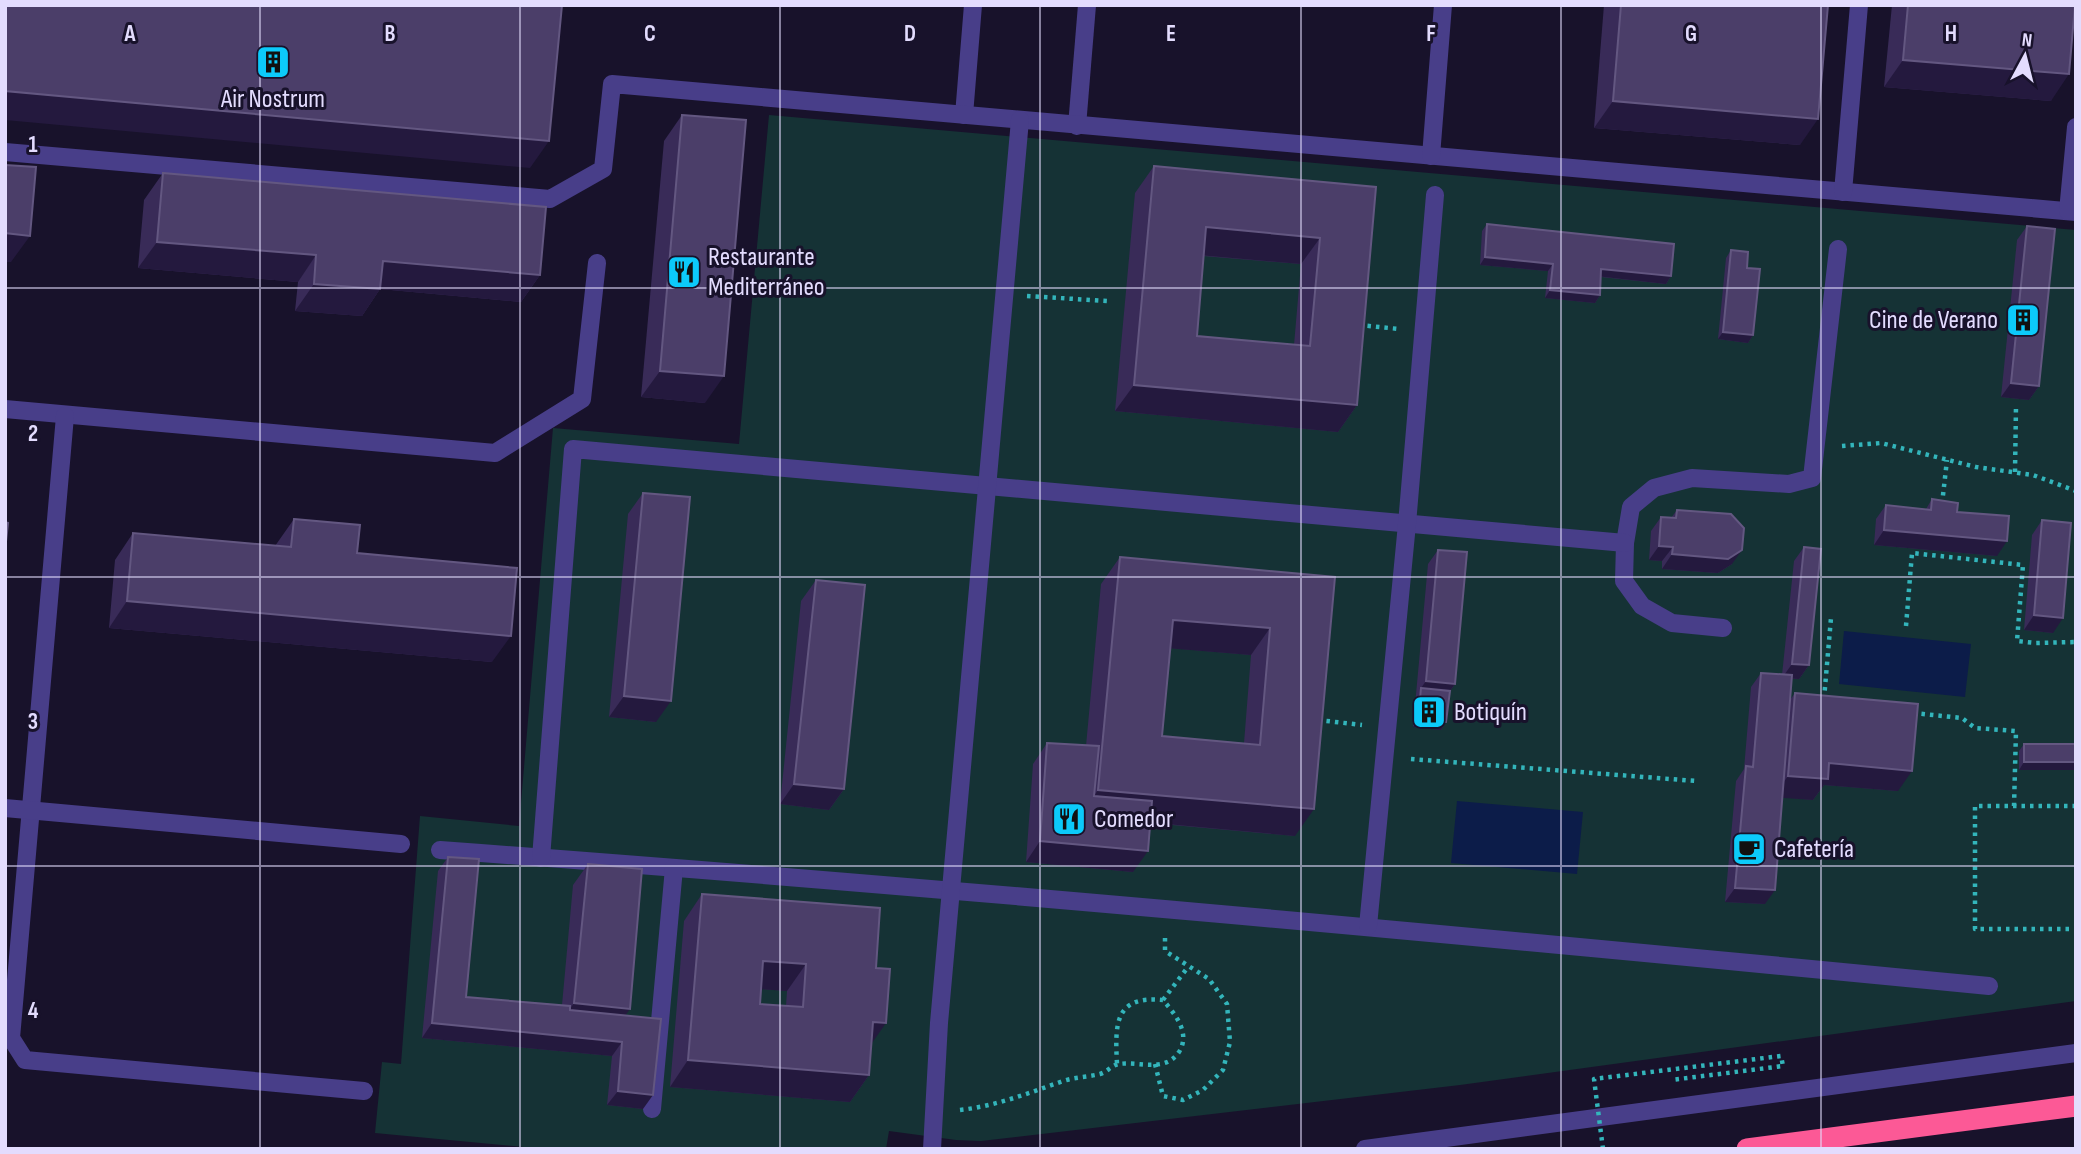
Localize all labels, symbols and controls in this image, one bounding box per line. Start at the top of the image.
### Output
text: A [124,20,137,48]
text: B [385,20,396,48]
text: C [644,20,656,48]
text: D [904,20,916,48]
text: E [1166,20,1176,48]
text: F [1426,20,1436,48]
text: G [1685,20,1697,48]
text: H [1945,20,1957,48]
north arrow [1990,21,2060,91]
text: N [2020,29,2033,53]
building icon: Air Nostrum [254,43,292,81]
place label: Air Nostrum [220,84,325,115]
text: 1 [28,131,38,159]
place label: Restaurante Mediterráneo [708,242,825,303]
restaurant icon: Restaurante Mediterráneo [665,253,703,291]
building icon: Cine de Verano [2004,301,2042,339]
place label: Cine de Verano [1869,305,1998,336]
text: 2 [28,420,38,448]
building icon: Botiquín [1410,693,1448,731]
place label: Botiquín [1454,697,1527,728]
text: 3 [28,708,38,736]
restaurant icon: Comedor [1050,800,1088,838]
place label: Comedor [1094,804,1174,835]
cafe icon: Cafetería [1730,830,1768,868]
place label: Cafetería [1774,834,1854,865]
text: 4 [28,997,39,1025]

